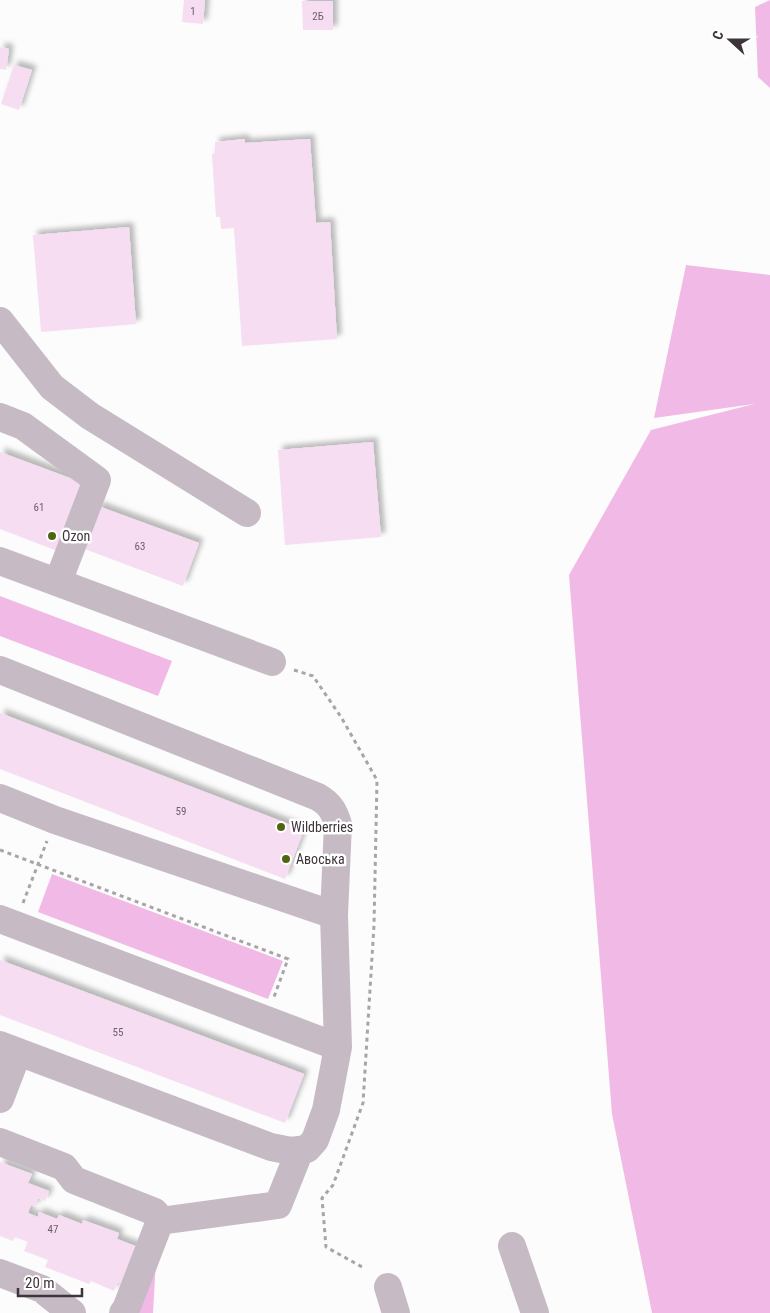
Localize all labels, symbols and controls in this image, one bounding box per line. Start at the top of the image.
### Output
house number: 1 [190,5,196,18]
house number: 2Б [312,10,324,23]
north arrow [705,15,755,65]
text: С [709,29,727,42]
house number: 61 [34,501,44,514]
place label: Ozon [62,528,90,544]
marker: Ozon [46,530,58,542]
house number: 63 [135,540,145,553]
house number: 59 [176,805,186,818]
place label: Wildberries [291,819,353,835]
marker: Wildberries [275,821,287,833]
place label: Авоська [296,851,345,867]
marker: Авоська [280,853,292,865]
house number: 55 [113,1026,123,1039]
house number: 47 [48,1223,58,1236]
scale bar [18,1266,81,1298]
text: 20 m [25,1274,55,1292]

